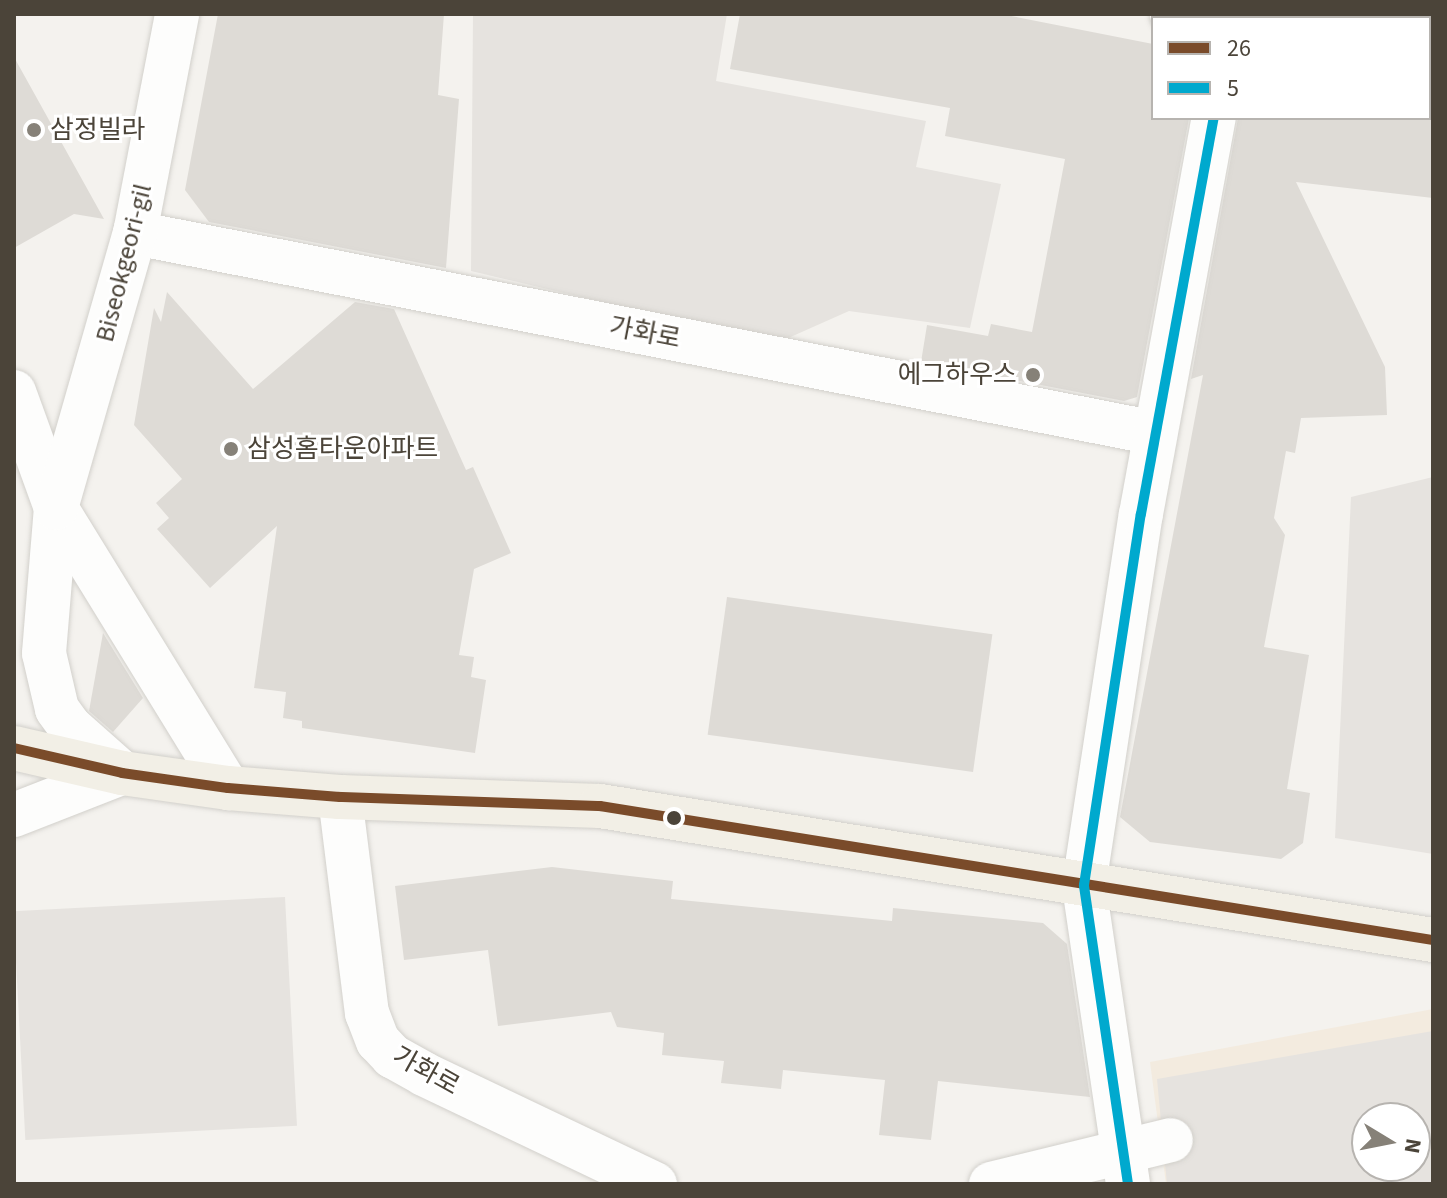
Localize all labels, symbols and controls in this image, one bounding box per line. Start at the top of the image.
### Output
legend [1151,16,1431,120]
text: 26 [1227,31,1251,66]
text: 5 [1227,71,1239,106]
place label: 삼정빌라 [50,114,146,146]
marker: 삼정빌라 [25,121,43,139]
street label: Biseokgeori-gil [89,181,159,345]
street label: 가화로 [607,311,683,355]
place label: 에그하우스 [897,359,1017,391]
marker: 에그하우스 [1024,366,1042,384]
place label: 삼성홈타운아파트 [247,433,438,465]
marker: 삼성홈타운아파트 [222,440,240,458]
unlabelled marker [666,810,682,826]
street label: 가화로 [387,1040,465,1102]
north arrow [1351,1102,1431,1182]
text: N [1396,1136,1430,1156]

